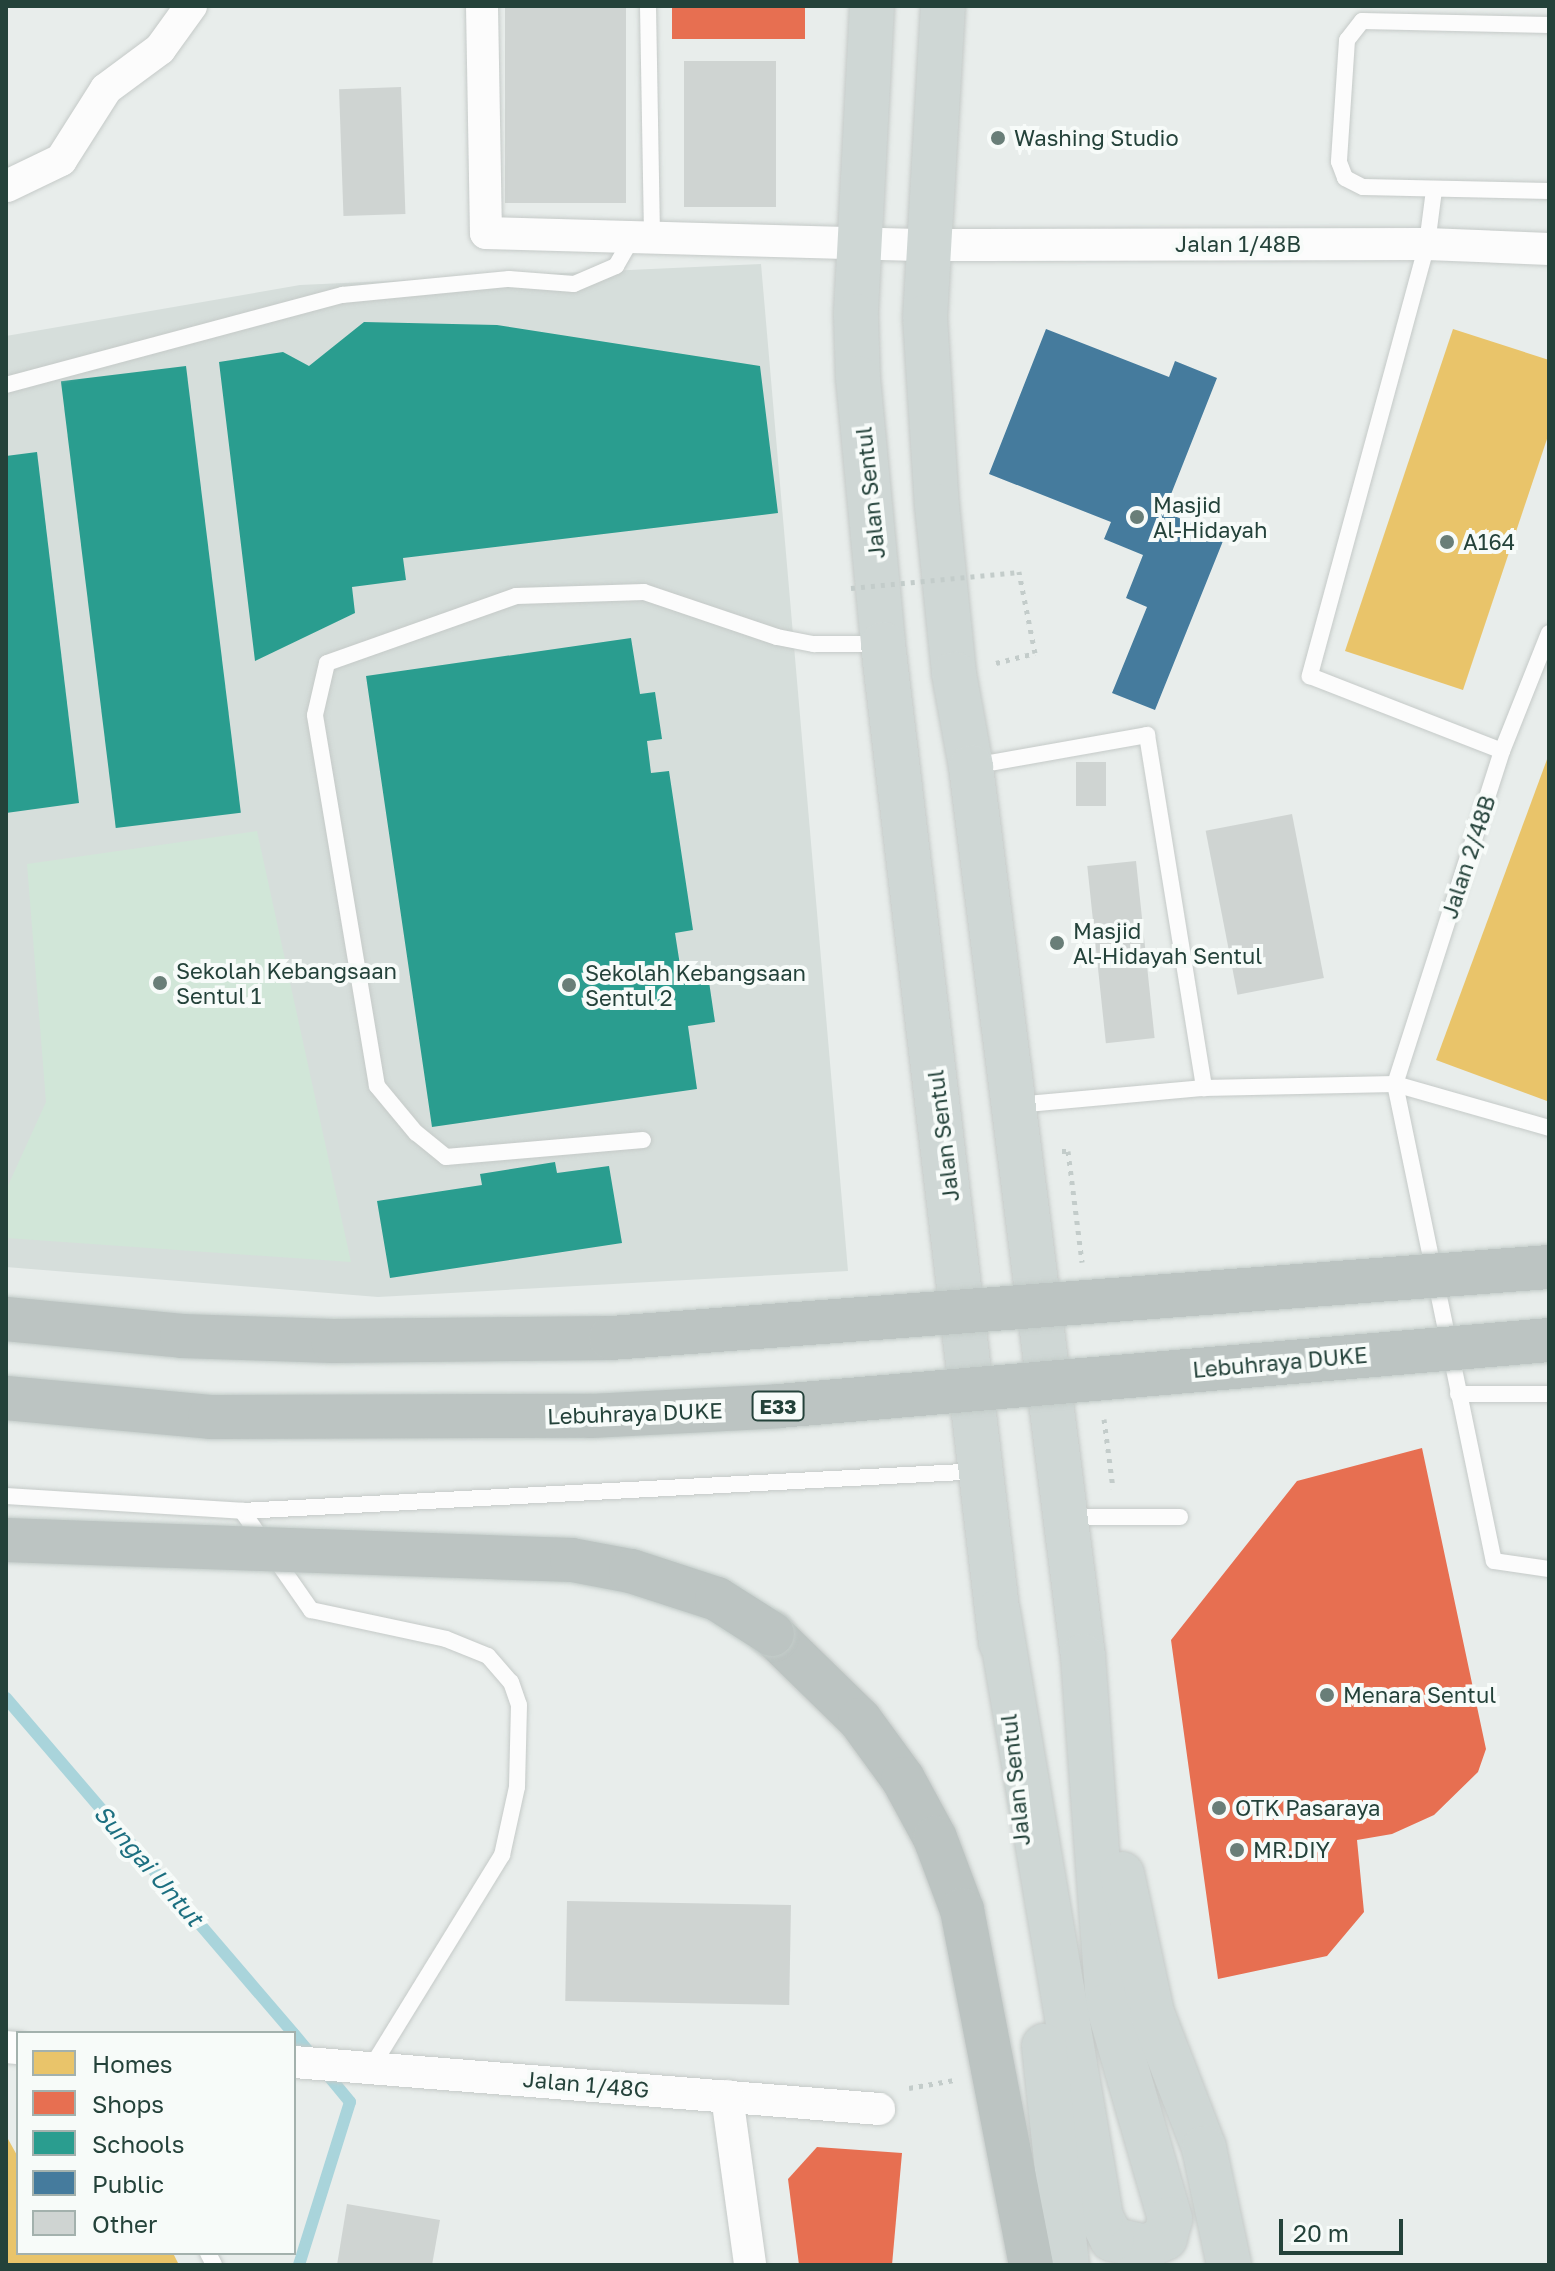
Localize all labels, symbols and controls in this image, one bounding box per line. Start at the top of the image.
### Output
place label: Washing Studio [1014,125,1179,151]
marker: Washing Studio [989,129,1007,147]
street label: Jalan 1/48B [1175,231,1301,257]
street label: Jalan Sentul [850,426,890,560]
place label: Masjid Al-Hidayah [1153,491,1268,542]
marker: Masjid Al-Hidayah [1128,508,1146,526]
place label: A164 [1463,529,1515,555]
marker: A164 [1438,533,1456,551]
street label: Jalan 2/48B [1436,792,1500,922]
place label: Masjid Al-Hidayah Sentul [1073,917,1262,968]
marker: Masjid Al-Hidayah Sentul [1048,934,1066,952]
place label: Sekolah Kebangsaan Sentul 1 [176,957,397,1008]
place label: Sekolah Kebangsaan Sentul 2 [585,959,806,1010]
marker: Sekolah Kebangsaan Sentul 1 [151,974,169,992]
marker: Sekolah Kebangsaan Sentul 2 [560,976,578,994]
street label: Jalan Sentul [922,1069,964,1203]
street label: Lebuhraya DUKE [1191,1341,1369,1383]
road number: E33 [750,1390,806,1422]
street label: Lebuhraya DUKE [547,1397,723,1429]
place label: Menara Sentul [1343,1682,1496,1708]
marker: Menara Sentul [1318,1686,1336,1704]
street label: Jalan Sentul [995,1713,1035,1847]
place label: OTK Pasaraya [1235,1795,1380,1821]
water label: Sungai Untut [89,1799,209,1931]
marker: OTK Pasaraya [1210,1799,1228,1817]
place label: MR.DIY [1253,1837,1330,1863]
marker: MR.DIY [1228,1841,1246,1859]
legend [16,2031,296,2255]
text: Homes [92,2049,173,2078]
street label: Jalan 1/48G [522,2065,650,2103]
text: Shops [92,2089,164,2118]
text: Schools [92,2129,184,2158]
text: Public [92,2169,164,2198]
scale bar [1283,2203,1407,2253]
text: Other [92,2209,157,2238]
text: 20 m [1293,2218,1349,2247]

